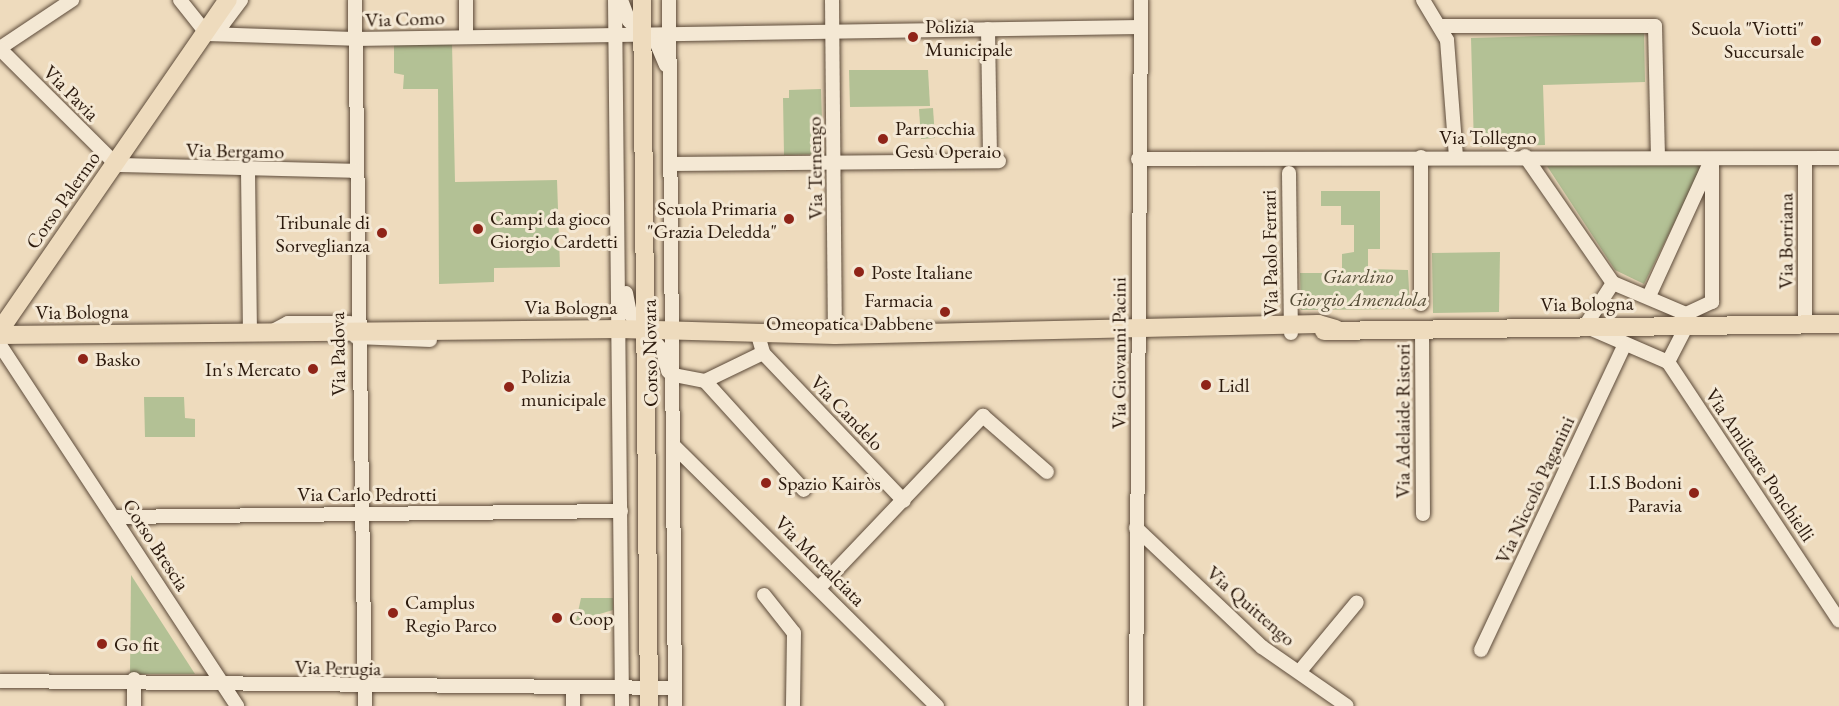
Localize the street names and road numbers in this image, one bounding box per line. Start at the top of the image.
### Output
street label: Via Como [365,6,445,32]
street label: Via Pavia [38,60,104,126]
street label: Via Ternengo [802,116,828,220]
street label: Via Tollegno [1439,125,1537,149]
street label: Via Bergamo [186,138,284,164]
street label: Corso Palermo [21,146,105,254]
street label: Via Paolo Ferrari [1257,190,1283,316]
street label: Via Borriana [1774,193,1798,289]
street label: Via Giovanni Pacini [1107,277,1131,429]
street label: Via Bologna [1540,291,1634,317]
street label: Via Bologna [524,295,618,319]
street label: Via Bologna [35,299,129,325]
street label: Corso Novara [637,299,663,407]
street label: Via Padova [325,312,351,396]
street label: Via Adelaide Ristori [1391,344,1415,498]
street label: Via Candelo [805,370,889,456]
street label: Via Amilcare Ponchielli [1700,384,1820,546]
street label: Via Niccolò Paganini [1490,412,1580,568]
street label: Via Carlo Pedrotti [297,482,437,506]
street label: Corso Brescia [117,495,195,595]
street label: Via Mottalciata [770,511,870,611]
street label: Via Quittengo [1202,561,1300,651]
street label: Via Perugia [295,655,381,681]

